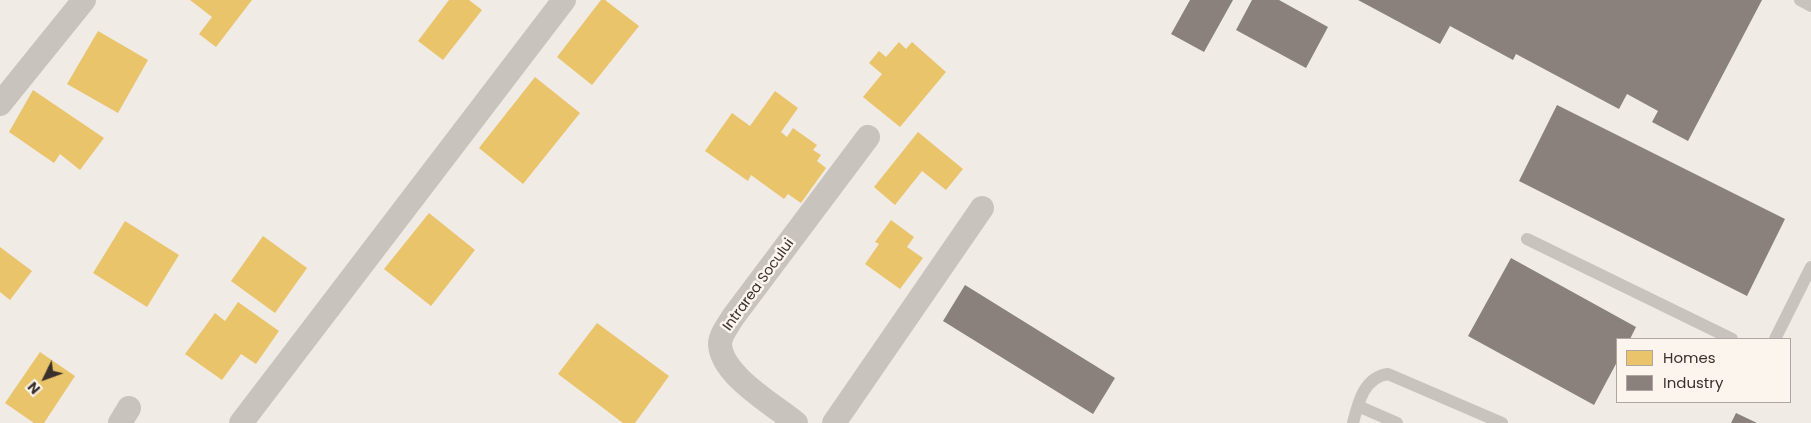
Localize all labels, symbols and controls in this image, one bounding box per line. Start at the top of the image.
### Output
street label: Intrarea Socului [720,236,798,334]
legend [1616,338,1791,403]
text: Homes [1663,347,1716,368]
north arrow [20,353,70,403]
text: Industry [1663,372,1723,393]
text: N [23,377,45,399]

